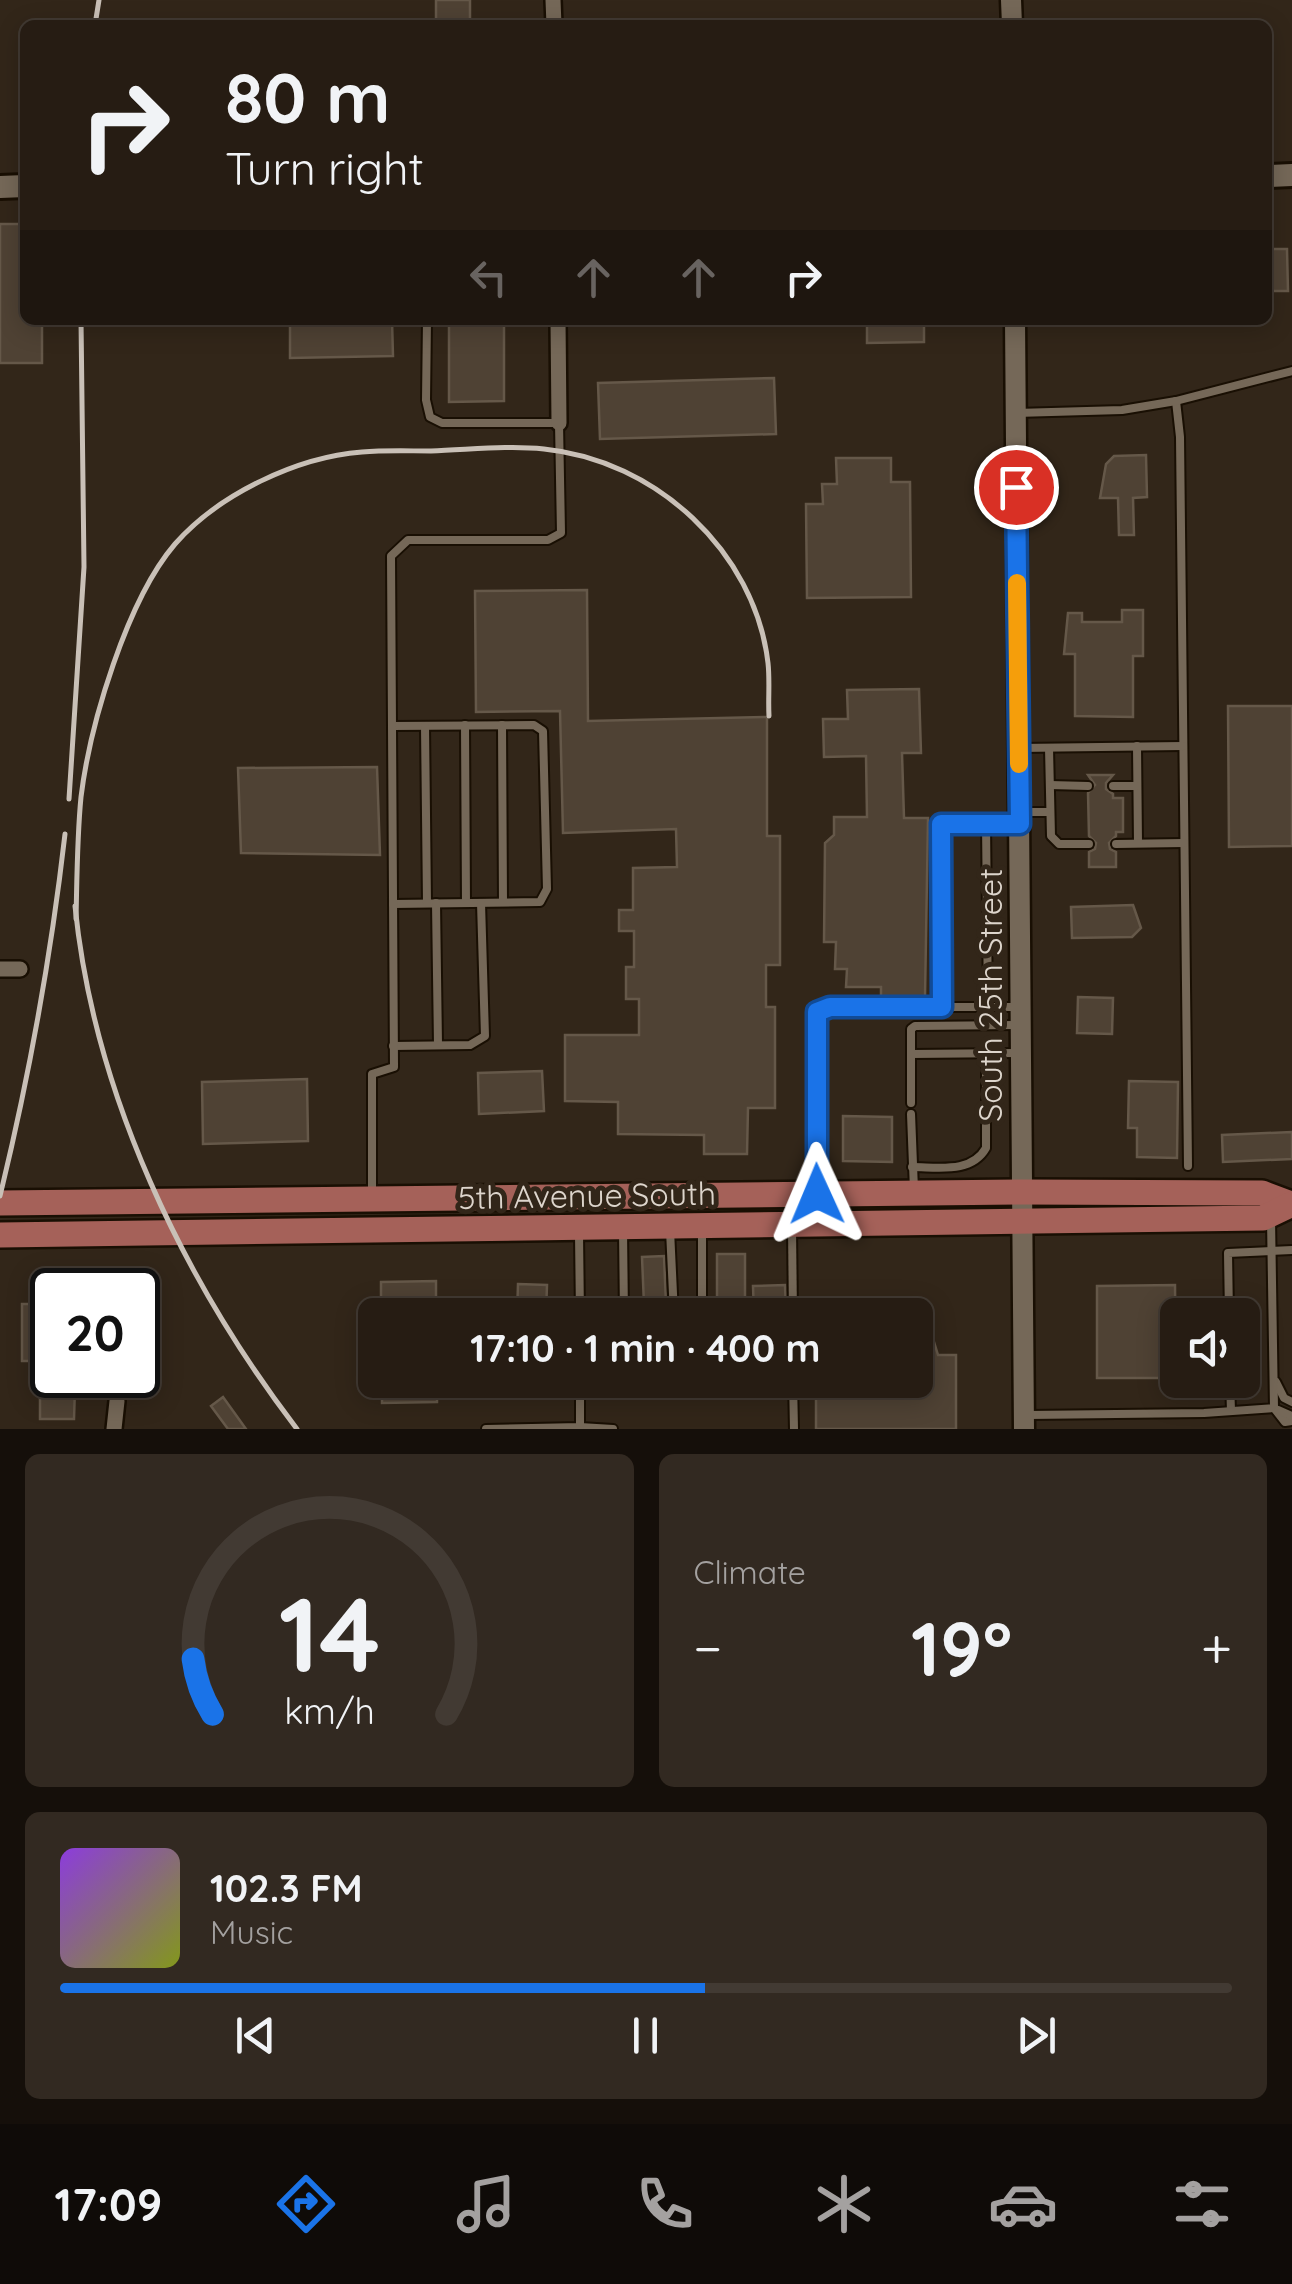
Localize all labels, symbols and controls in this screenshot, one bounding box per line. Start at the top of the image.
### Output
text: 80 m [225,53,390,141]
icon: right [60,60,190,190]
text: Turn right [225,140,424,196]
icon: left [461,250,516,305]
icon: ahead [566,250,621,305]
icon: ahead [671,250,726,305]
icon: right [776,250,831,305]
pin [974,445,1059,530]
icon: arrive [989,460,1044,515]
street label: South 25th Street [970,868,1010,1122]
position arrow [765,1142,869,1246]
street label: 5th Avenue South [458,1173,716,1217]
speed limit sign: 20 [30,1268,160,1398]
map controls [1160,1298,1260,1398]
button: sound [1160,1298,1260,1398]
text: 17:10 · 1 min · 400 m [470,1324,821,1372]
text: Climate [694,1552,806,1592]
text: 14 [278,1568,380,1698]
text: 19° [911,1601,1012,1695]
text: − [694,1613,722,1682]
text: + [1201,1613,1232,1682]
text: km/h [284,1688,375,1733]
text: 102.3 FM [210,1864,363,1912]
text: Music [210,1912,293,1952]
icon: previous [228,2008,283,2063]
icon: pause [618,2008,673,2063]
icon: next [1009,2008,1064,2063]
icon: directions [271,2169,341,2239]
icon: music [451,2169,521,2239]
icon: phone [630,2169,700,2239]
icon: climate [809,2169,879,2239]
icon: car [988,2169,1058,2239]
icon: filters [1167,2169,1237,2239]
text: 17:09 [55,2176,162,2232]

